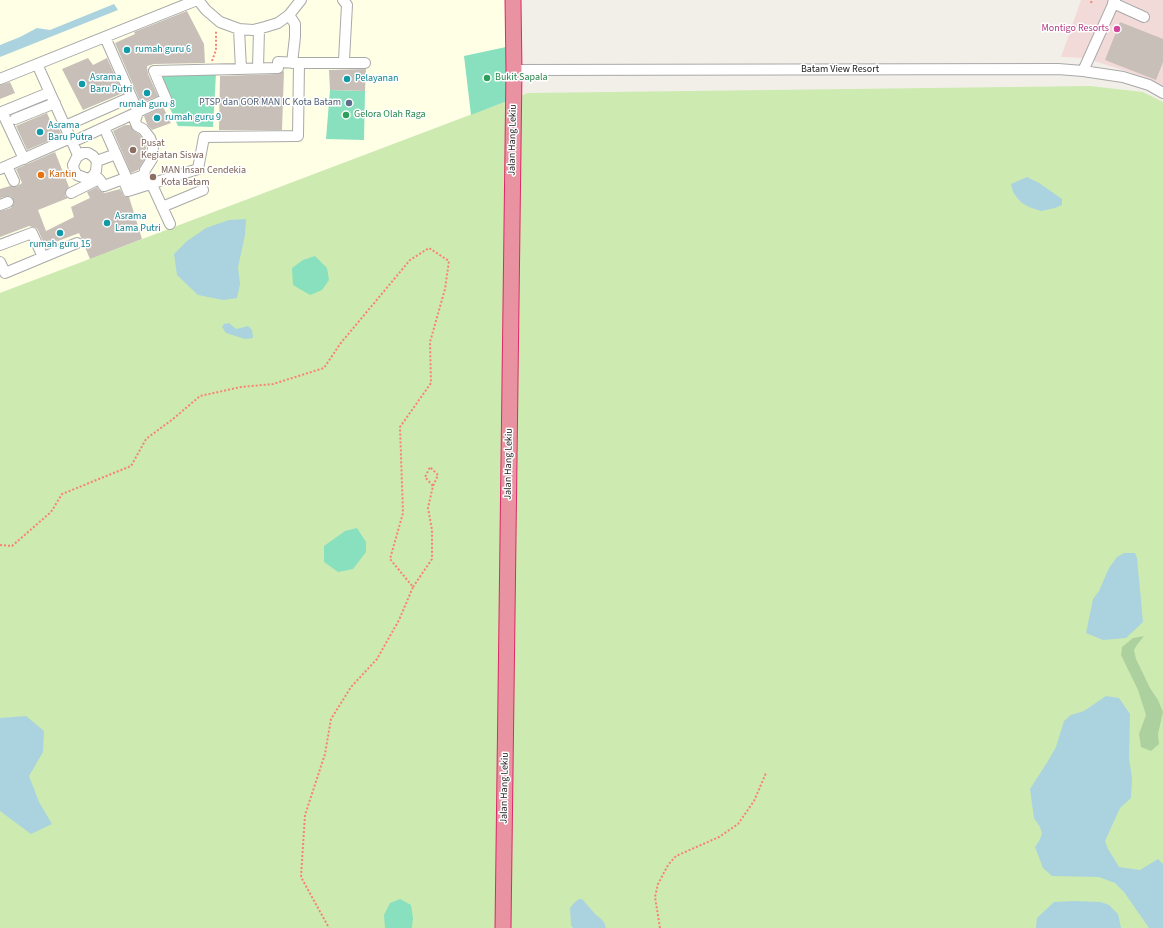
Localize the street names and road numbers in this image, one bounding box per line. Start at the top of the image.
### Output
street label: Batam View Resort [801,64,879,76]
street label: Jalan Hang Lekiu [506,104,520,176]
street label: Jalan Hang Lekiu [502,428,516,500]
street label: Jalan Hang Lekiu [498,752,512,824]

